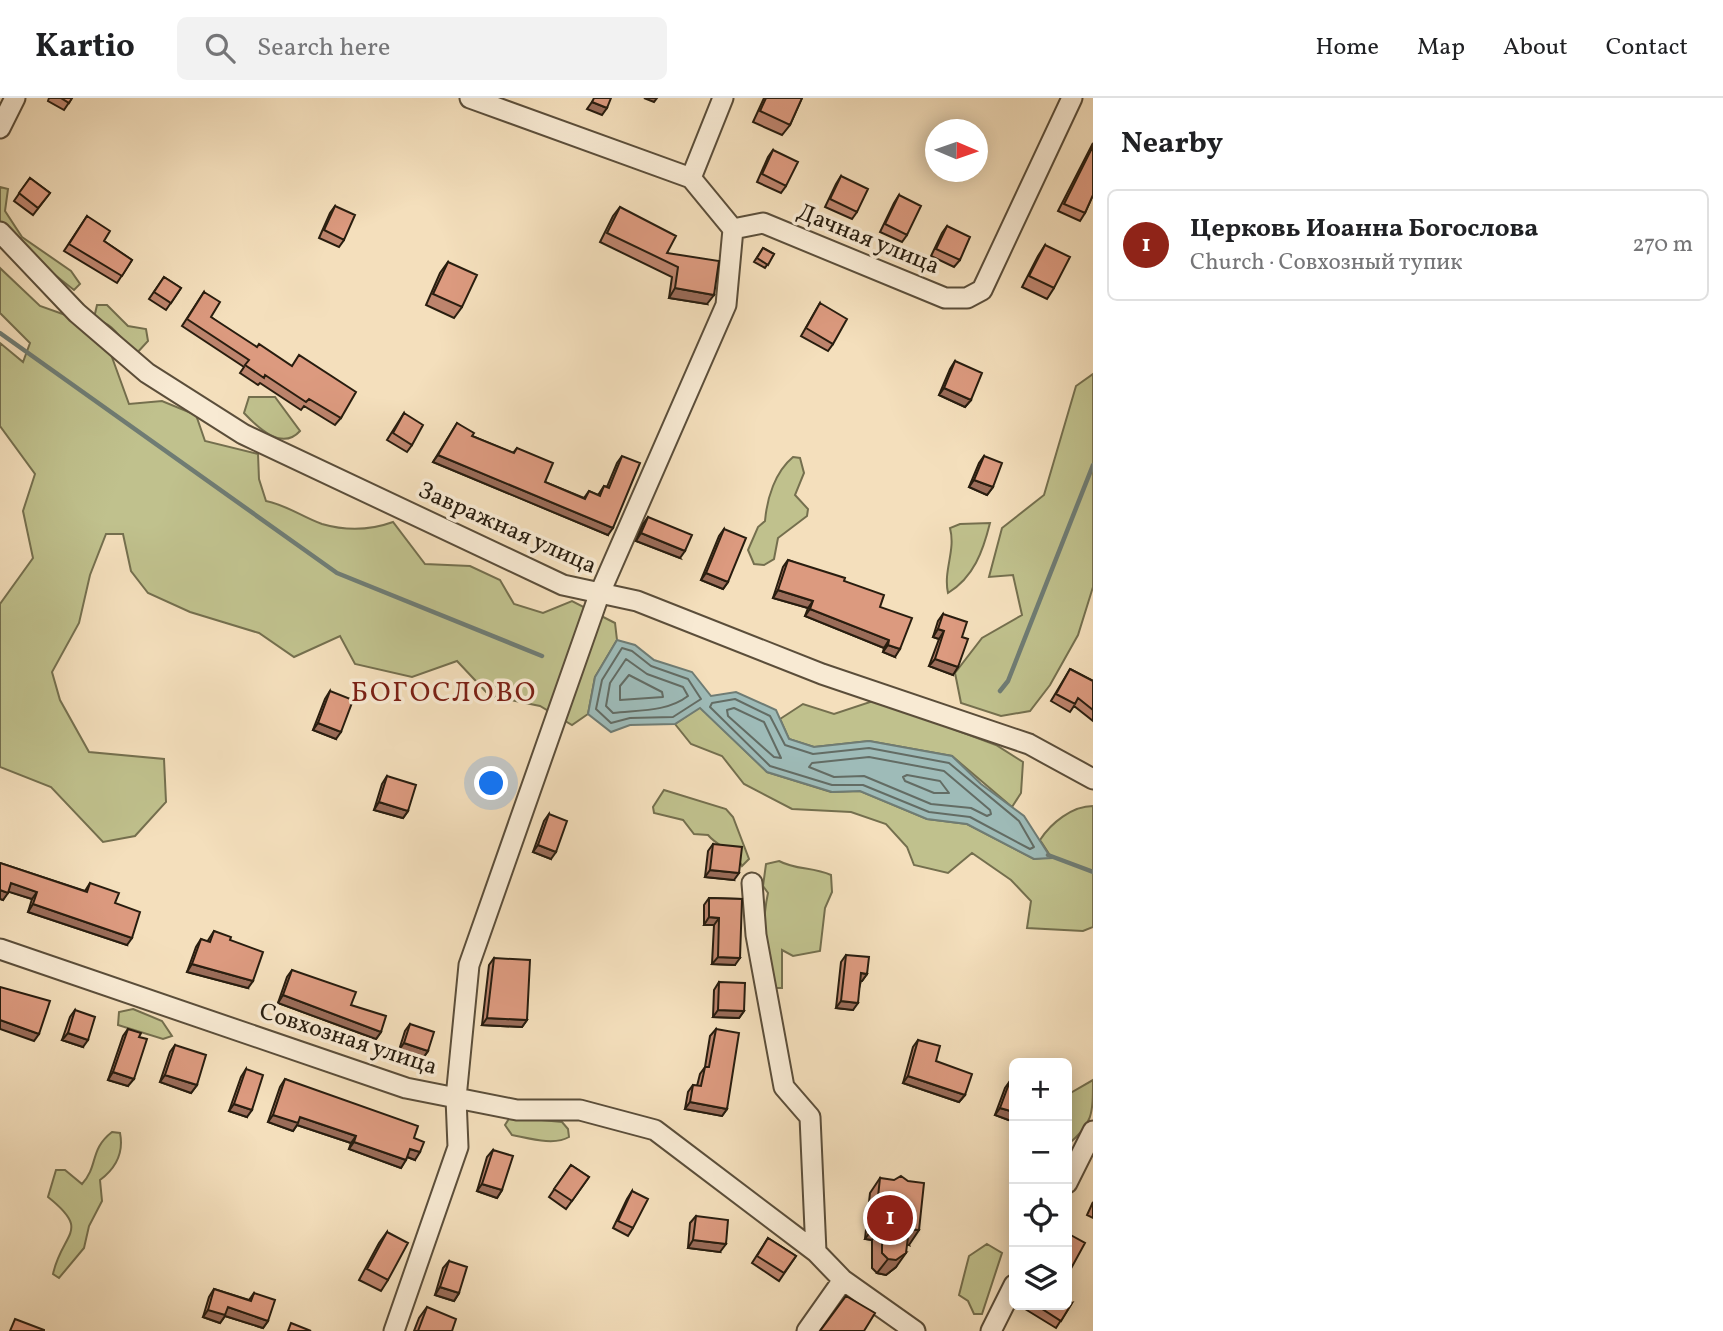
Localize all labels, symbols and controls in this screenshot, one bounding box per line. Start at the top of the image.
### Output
search box [177,17,667,80]
text: Kartio [35,25,135,71]
icon: search [201,29,239,67]
text: Search here [257,30,390,66]
text: Home [1315,31,1379,65]
text: Map [1417,31,1465,65]
text: About [1503,31,1568,65]
text: Contact [1606,31,1688,65]
north arrow [925,119,988,182]
text: Nearby [1121,123,1223,165]
street label: Дачная улица [792,196,944,284]
text: Церковь Иоанна Богослова [1190,211,1539,247]
text: 1 [1141,229,1151,261]
text: 270 m [1632,229,1693,261]
text: Church · Совхозный тупик [1190,247,1463,279]
street label: Завражная улица [412,474,602,584]
district label: БОГОСЛОВО [351,674,537,713]
your location [474,766,508,800]
street label: Совхозная улица [255,995,441,1085]
map controls [1009,1058,1072,1310]
button: + [1009,1058,1072,1121]
button: − [1009,1121,1072,1184]
button: locate [1009,1184,1072,1247]
pin: 1 [867,1192,913,1244]
button: layers [1009,1247,1072,1310]

